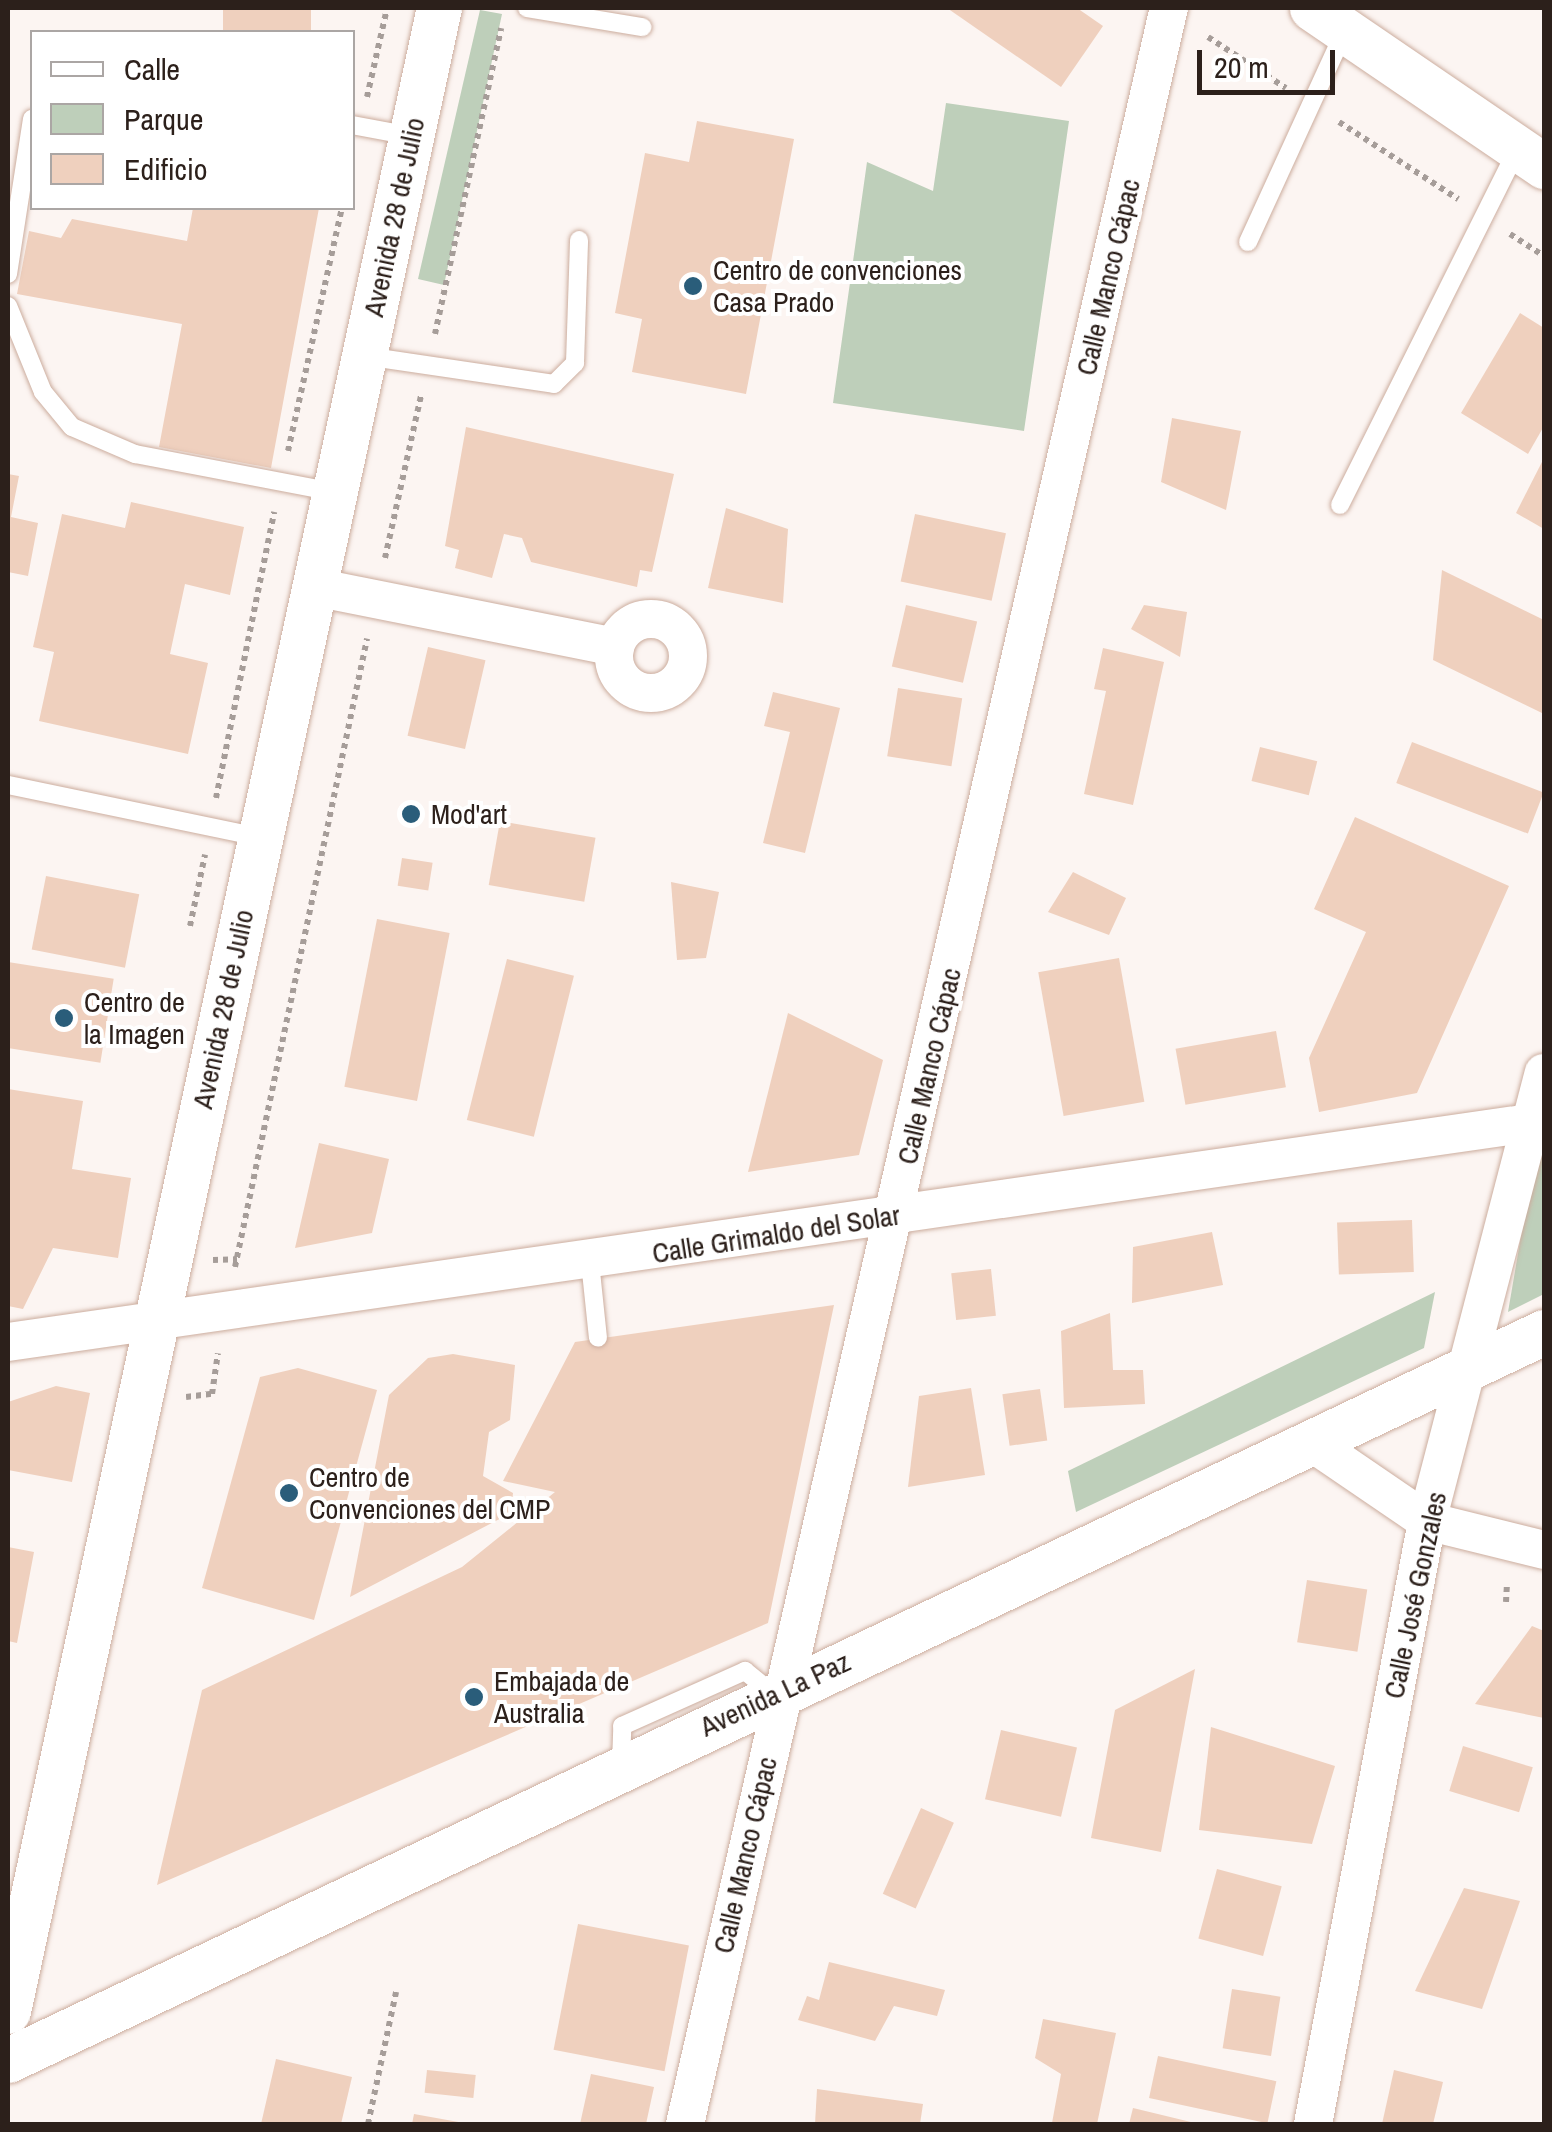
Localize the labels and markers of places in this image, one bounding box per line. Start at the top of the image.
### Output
place label: Centro de convenciones Casa Prado [713,253,962,319]
marker: Centro de convenciones Casa Prado [682,275,704,297]
place label: Mod'art [431,797,507,831]
marker: Mod'art [400,803,422,825]
place label: Centro de la Imagen [84,985,185,1051]
marker: Centro de la Imagen [53,1007,75,1029]
place label: Centro de Convenciones del CMP [309,1460,550,1526]
marker: Centro de Convenciones del CMP [278,1482,300,1504]
place label: Embajada de Australia [494,1664,629,1730]
marker: Embajada de Australia [463,1686,485,1708]

